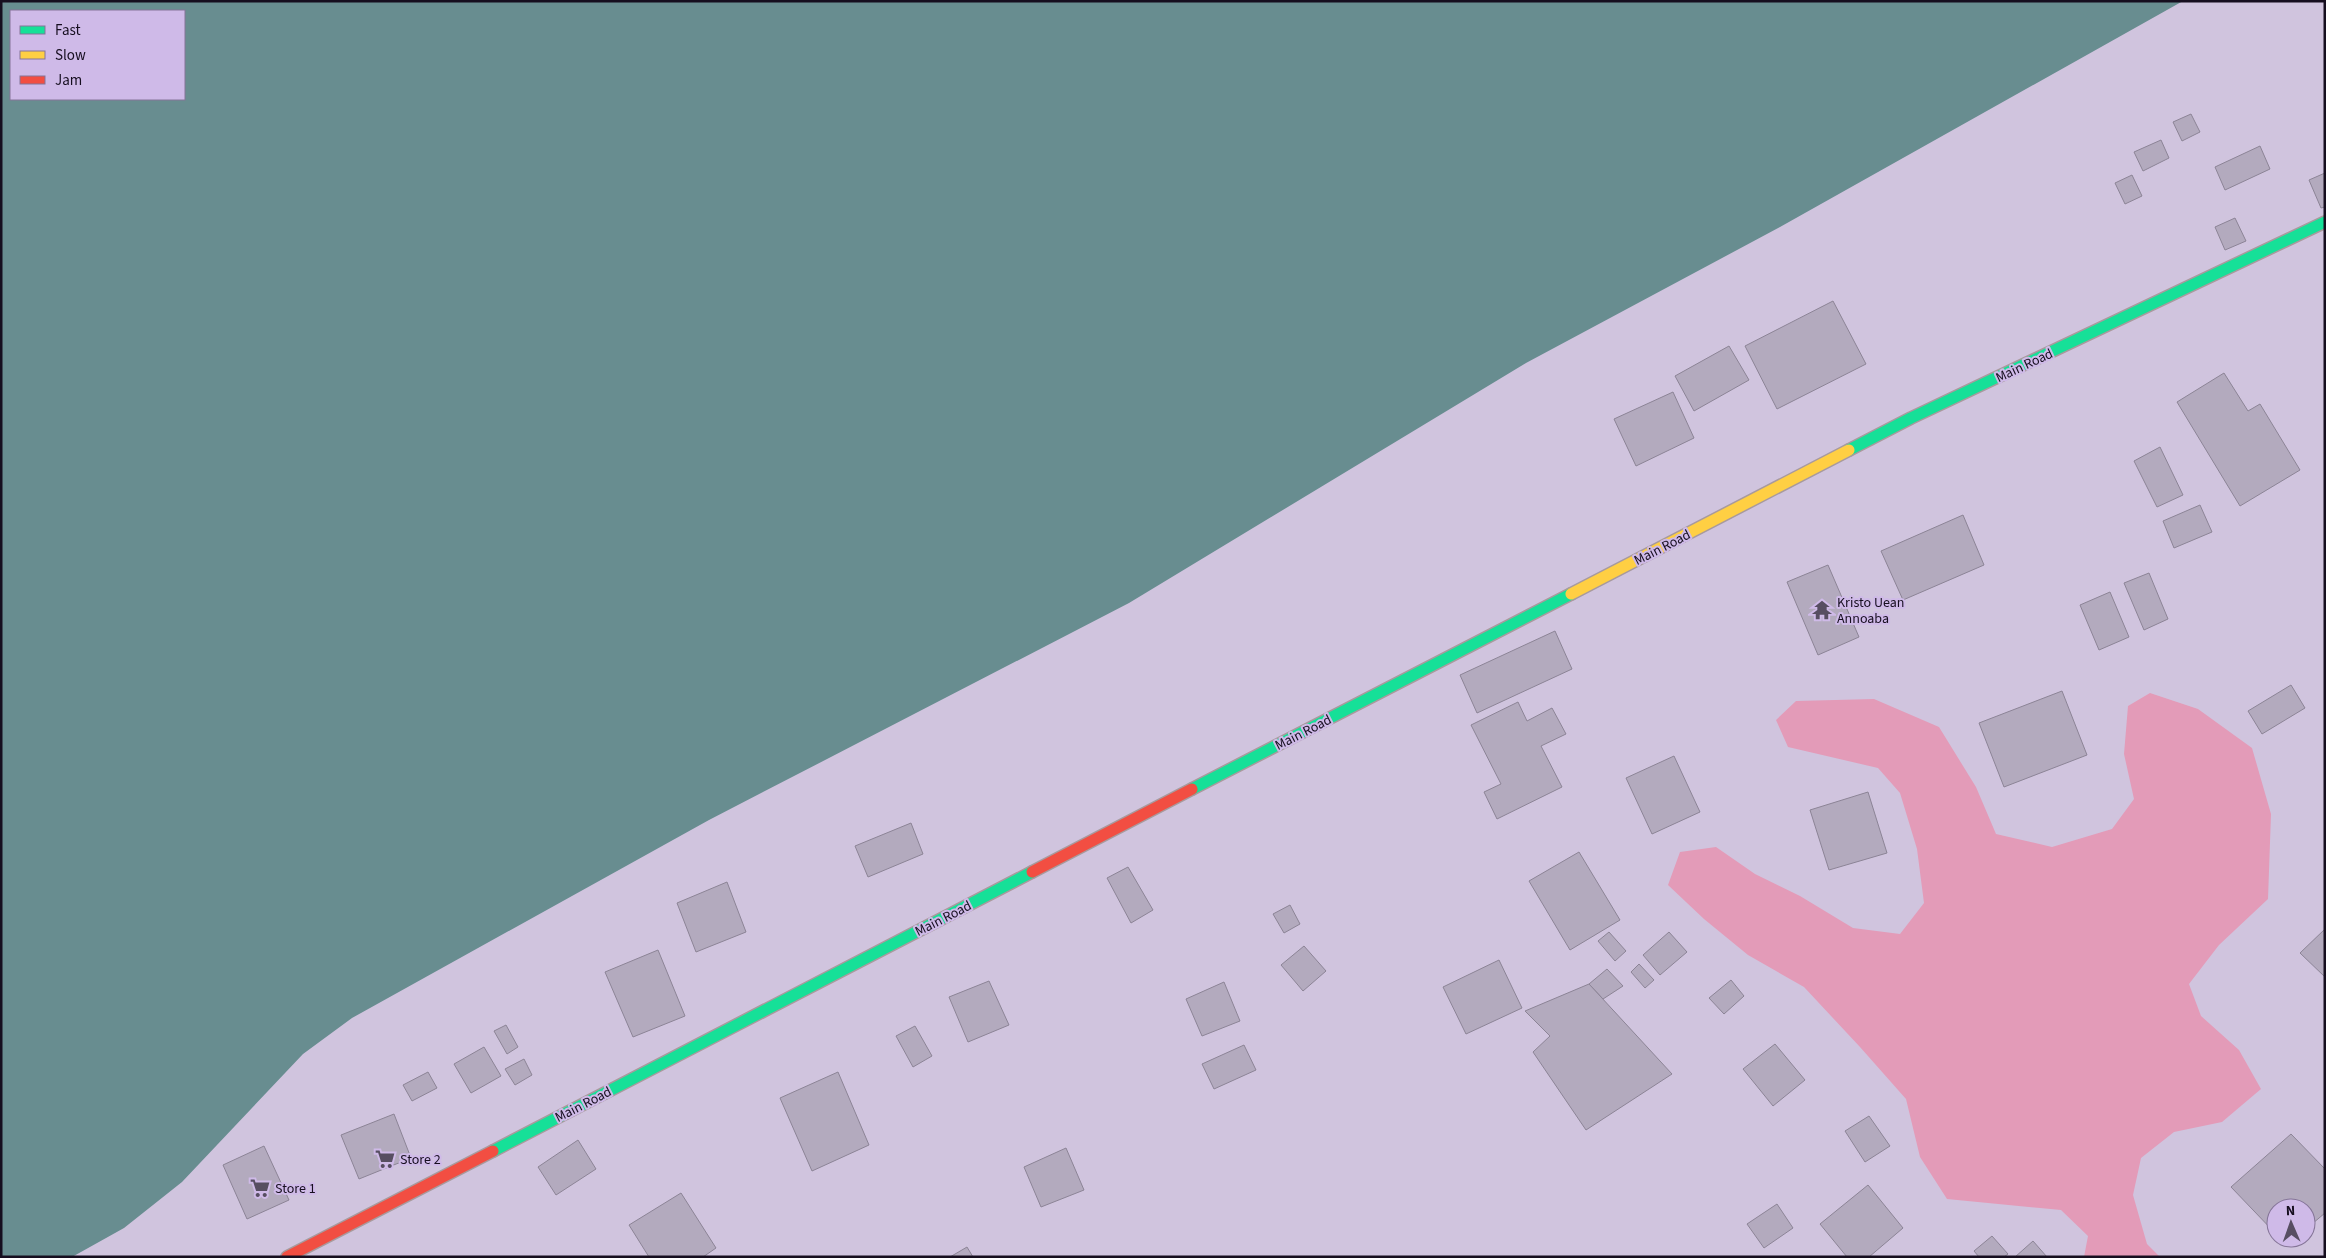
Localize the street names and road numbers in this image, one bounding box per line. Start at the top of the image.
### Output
street label: Main Road [1992,344,2056,388]
street label: Main Road [1631,525,1694,571]
street label: Main Road [1272,710,1335,756]
street label: Main Road [912,896,975,942]
street label: Main Road [552,1082,615,1128]

